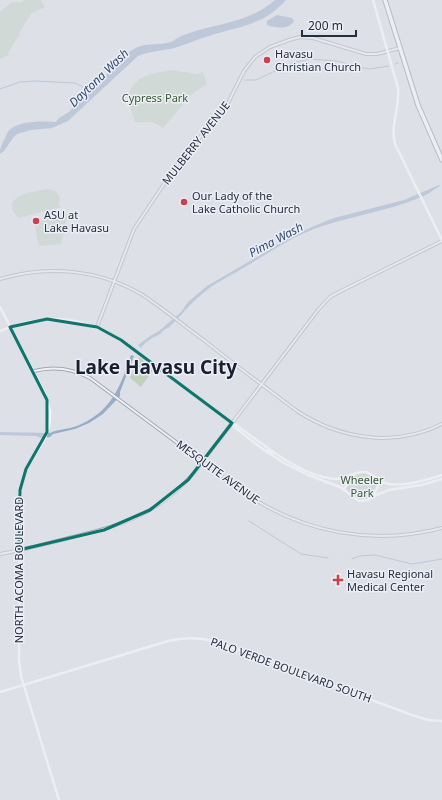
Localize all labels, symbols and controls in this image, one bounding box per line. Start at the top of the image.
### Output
scale bar [302,12,356,38]
text: 200 m [308,17,343,34]
water label: Daytona Wash [65,45,132,111]
place label: Havasu Christian Church [275,46,361,74]
marker: Havasu Christian Church [262,55,272,65]
park label: Cypress Park [122,90,188,105]
street label: MULBERRY AVENUE [158,98,233,187]
place label: Our Lady of the Lake Catholic Church [192,188,300,216]
marker: Our Lady of the Lake Catholic Church [179,197,189,207]
place label: ASU at Lake Havasu [44,207,109,235]
marker: ASU at Lake Havasu [31,216,41,226]
water label: Pima Wash [246,218,306,261]
district label: Lake Havasu City [75,354,237,380]
street label: MESQUITE AVENUE [174,436,263,507]
park label: Wheeler Park [340,472,384,500]
street label: NORTH ACOMA BOULEVARD [11,497,26,643]
place label: Havasu Regional Medical Center [347,566,433,594]
marker: Havasu Regional Medical Center [332,574,344,586]
street label: PALO VERDE BOULEVARD SOUTH [209,633,374,706]

